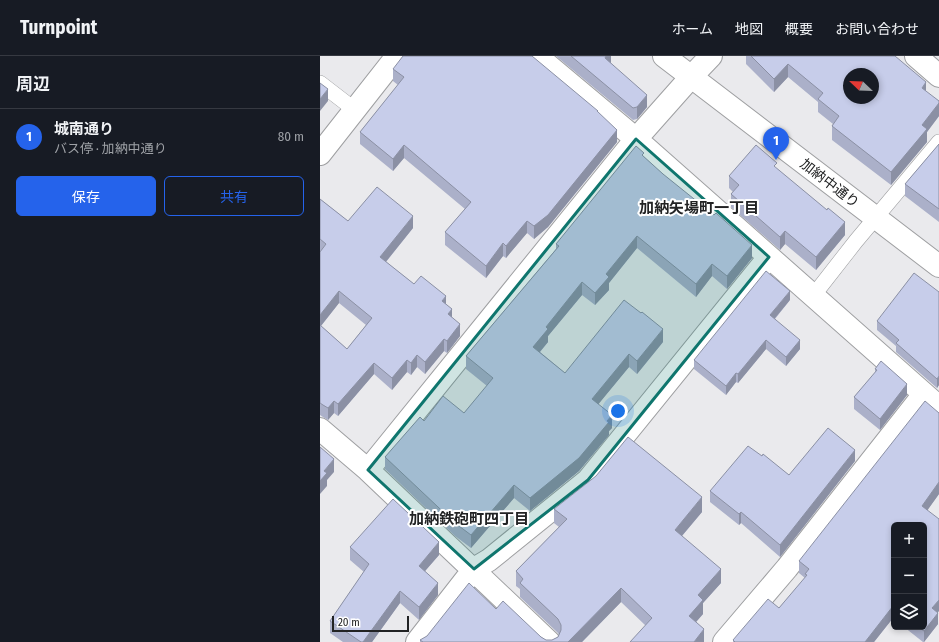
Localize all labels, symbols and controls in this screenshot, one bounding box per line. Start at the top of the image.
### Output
text: Turnpoint [20,16,97,39]
text: ホーム [671,21,713,38]
text: 地図 [735,21,763,38]
text: 概要 [785,21,813,38]
text: お問い合わせ [835,21,919,38]
north arrow [843,68,879,104]
text: 周辺 [16,74,50,95]
text: 城南通り [54,120,114,138]
pin: 1 [763,127,789,160]
text: 1 [26,129,32,144]
text: 80 m [278,129,304,144]
text: バス停 · 加納中通り [54,141,167,156]
street label: 加納中通り [797,155,863,212]
button: 保存 [16,176,156,216]
button: 共有 [164,176,304,216]
district label: 加納矢場町一丁目 [639,199,759,217]
your location [608,401,628,421]
district label: 加納鉄砲町四丁目 [409,510,529,528]
map controls [891,522,927,630]
button: + [891,522,927,558]
button: − [891,558,927,594]
button: layers [891,594,927,630]
scale bar [332,614,409,633]
text: 20 m [338,616,360,629]

